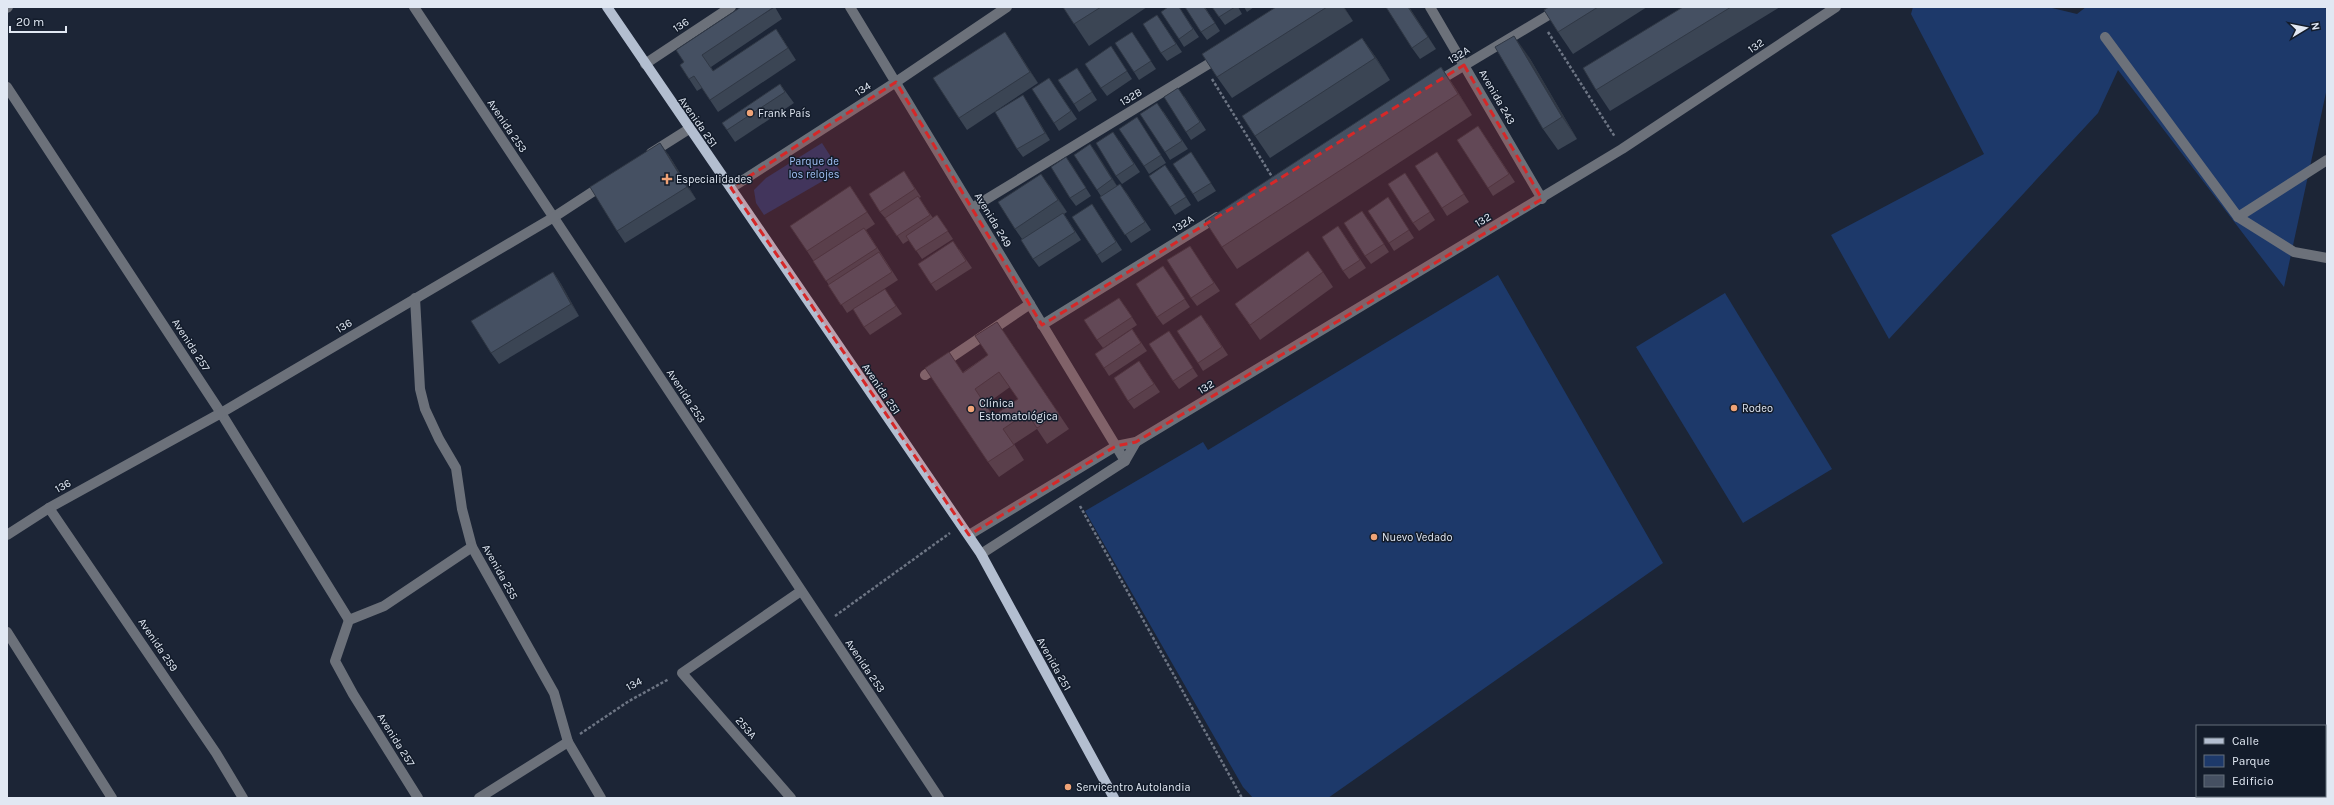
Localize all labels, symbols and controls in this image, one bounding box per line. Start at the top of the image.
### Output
scale bar [10,8,66,34]
north arrow [2286,8,2326,48]
text: 20 m [16,15,44,29]
street label: 136 [671,15,691,35]
text: N [2308,21,2322,31]
street label: 132 [1746,36,1766,56]
street label: 132A [1446,43,1473,66]
street label: Avenida 243 [1476,67,1518,127]
street label: 134 [853,79,873,99]
street label: 132B [1118,85,1144,109]
street label: Avenida 251 [676,94,720,150]
street label: Avenida 253 [484,97,530,155]
place label: Frank País [758,107,811,120]
marker: Frank País [745,108,755,118]
park label: Parque de los relojes [788,155,840,181]
marker: Especialidades [661,173,673,185]
place label: Especialidades [676,173,752,186]
street label: Avenida 249 [972,190,1014,250]
street label: 132 [1473,210,1493,230]
street label: 132A [1170,212,1197,236]
street label: Avenida 257 [169,316,213,374]
street label: 136 [334,316,354,336]
street label: Avenida 251 [859,361,903,417]
street label: Avenida 253 [664,367,708,425]
street label: 132 [1196,377,1216,397]
place label: Clínica Estomatológica [979,397,1058,423]
place label: Rodeo [1742,402,1773,415]
marker: Rodeo [1729,403,1739,413]
marker: Clínica Estomatológica [966,404,976,414]
street label: 136 [53,476,73,496]
place label: Nuevo Vedado [1382,531,1453,544]
marker: Nuevo Vedado [1369,532,1379,542]
street label: Avenida 255 [479,542,521,602]
street label: Avenida 259 [135,616,181,674]
street label: Avenida 251 [1034,635,1074,693]
street label: Avenida 253 [842,637,888,695]
street label: 134 [624,674,644,694]
street label: Avenida 257 [375,711,417,769]
street label: 253A [733,714,760,742]
legend [2196,725,2326,797]
text: Calle [2232,734,2259,748]
text: Parque [2232,754,2270,768]
text: Edificio [2232,774,2273,788]
place label: Servicentro Autolandia [1076,781,1191,794]
marker: Servicentro Autolandia [1063,782,1073,792]

